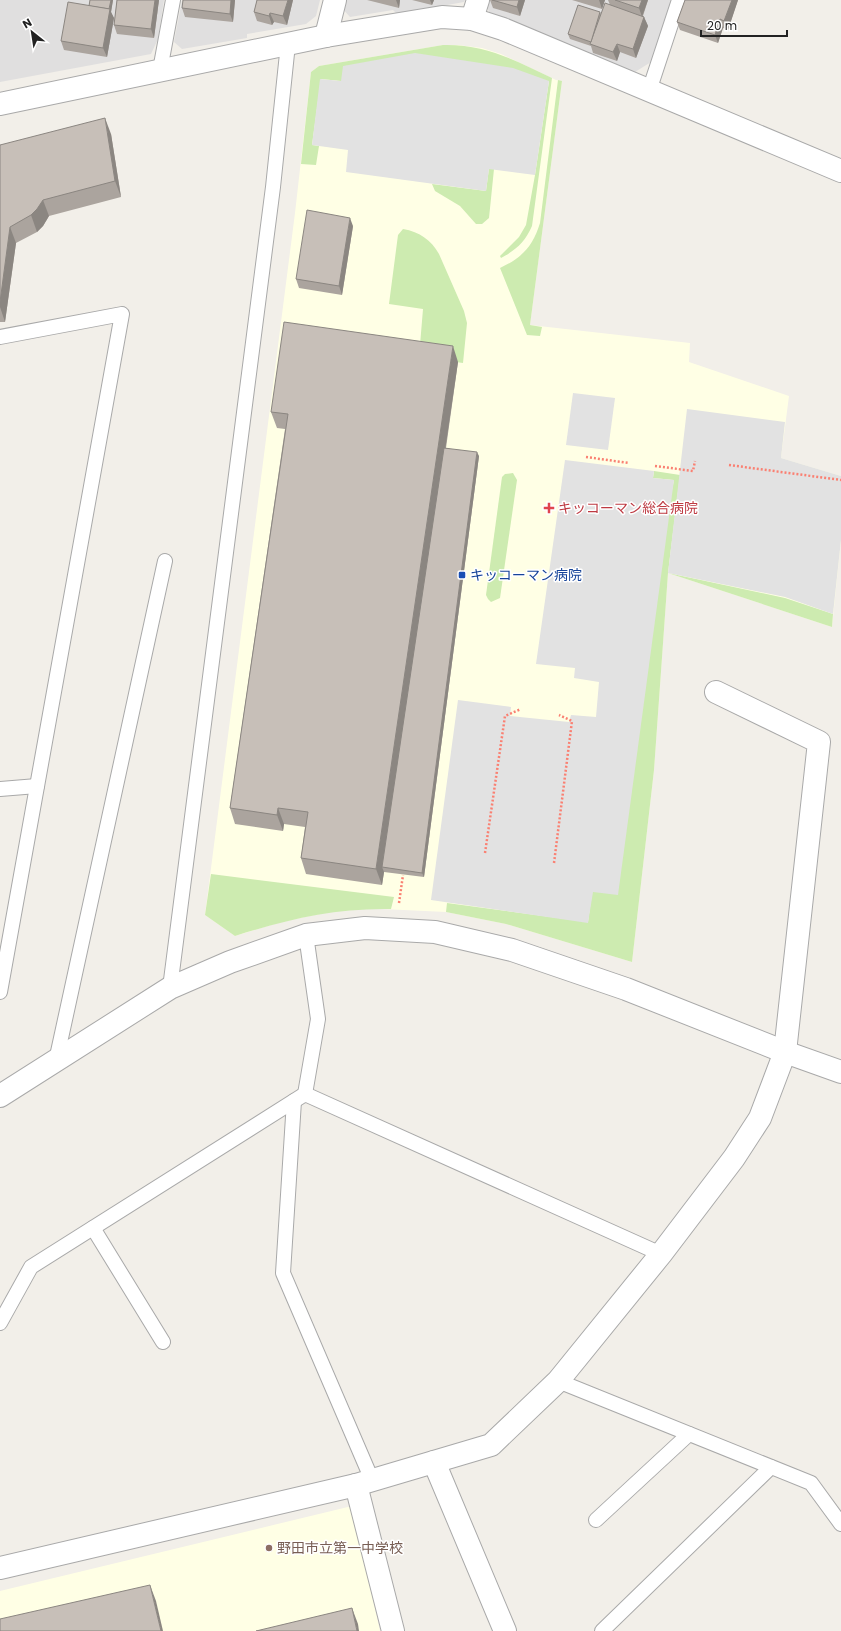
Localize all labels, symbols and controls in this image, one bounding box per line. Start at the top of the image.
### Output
north arrow [12,12,52,52]
scale bar [701,12,787,38]
text: N [19,14,35,32]
text: 20 m [707,17,737,34]
place label: キッコーマン総合病院 [558,498,698,518]
marker: キッコーマン総合病院 [543,502,555,514]
place label: キッコーマン病院 [470,565,582,585]
marker: キッコーマン病院 [457,570,467,580]
place label: 野田市立第一中学校 [277,1538,403,1558]
marker: 野田市立第一中学校 [264,1543,274,1553]

